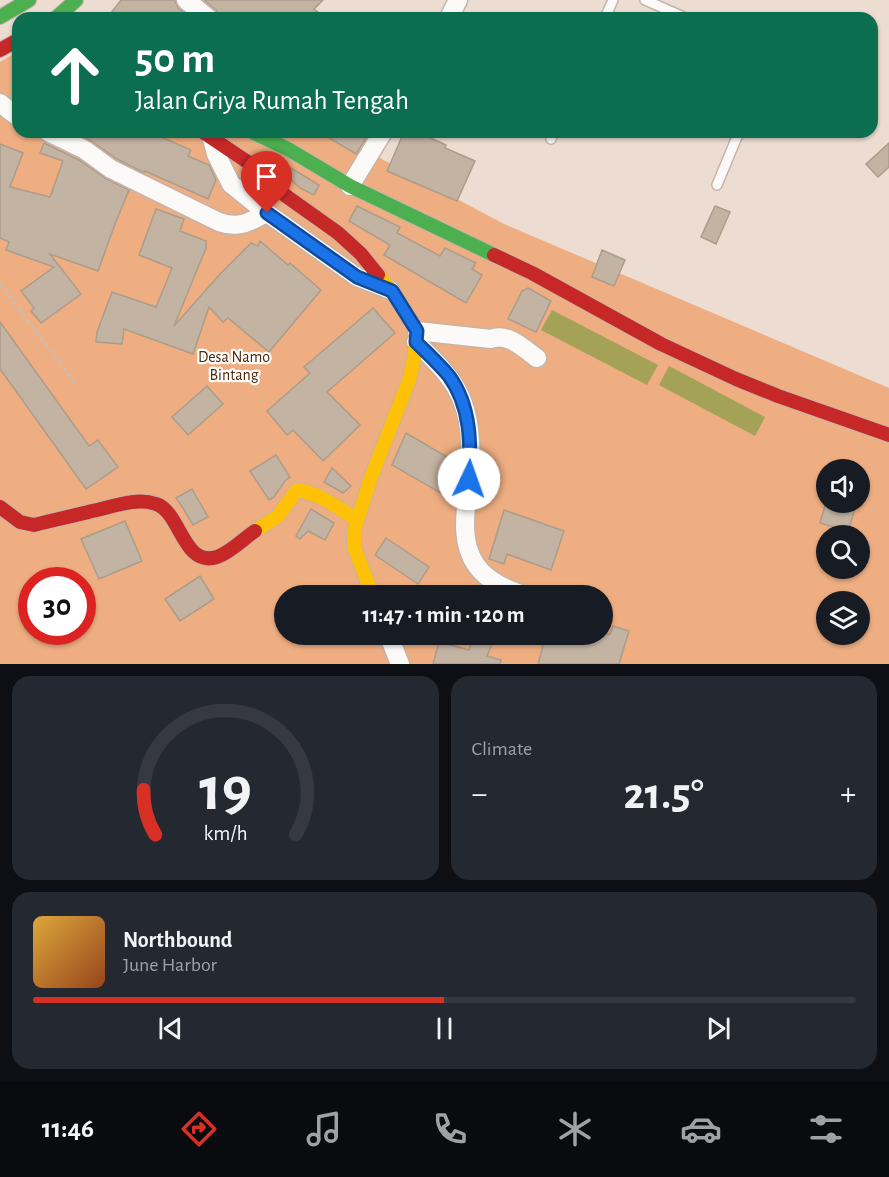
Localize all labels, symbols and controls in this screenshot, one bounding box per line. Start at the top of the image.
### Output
icon: ahead [36,36,114,114]
text: 50 m [135,38,215,80]
text: Jalan Griya Rumah Tengah [135,87,409,114]
pin [241,151,292,213]
icon: arrive [250,160,283,193]
park label: Desa Namo Bintang [198,349,270,383]
position arrow [437,447,501,511]
map controls [816,459,870,645]
button: sound [816,459,870,513]
button: search [816,525,870,579]
speed limit sign: 30 [18,567,96,645]
button: layers [816,591,870,645]
text: 11:47 · 1 min · 120 m [362,604,525,626]
text: Climate [472,739,532,759]
text: 19 [199,759,252,821]
text: 21.5° [624,772,704,817]
text: − [472,778,487,811]
text: + [840,778,856,811]
text: km/h [203,823,247,844]
text: Northbound [123,929,232,951]
text: June Harbor [123,955,217,975]
icon: previous [154,1012,187,1045]
icon: pause [428,1012,461,1045]
icon: next [702,1012,735,1045]
icon: directions [178,1108,220,1150]
icon: music [303,1108,345,1150]
icon: phone [429,1108,471,1150]
icon: climate [554,1108,596,1150]
icon: car [680,1108,722,1150]
icon: filters [805,1108,847,1150]
text: 11:46 [42,1115,94,1142]

